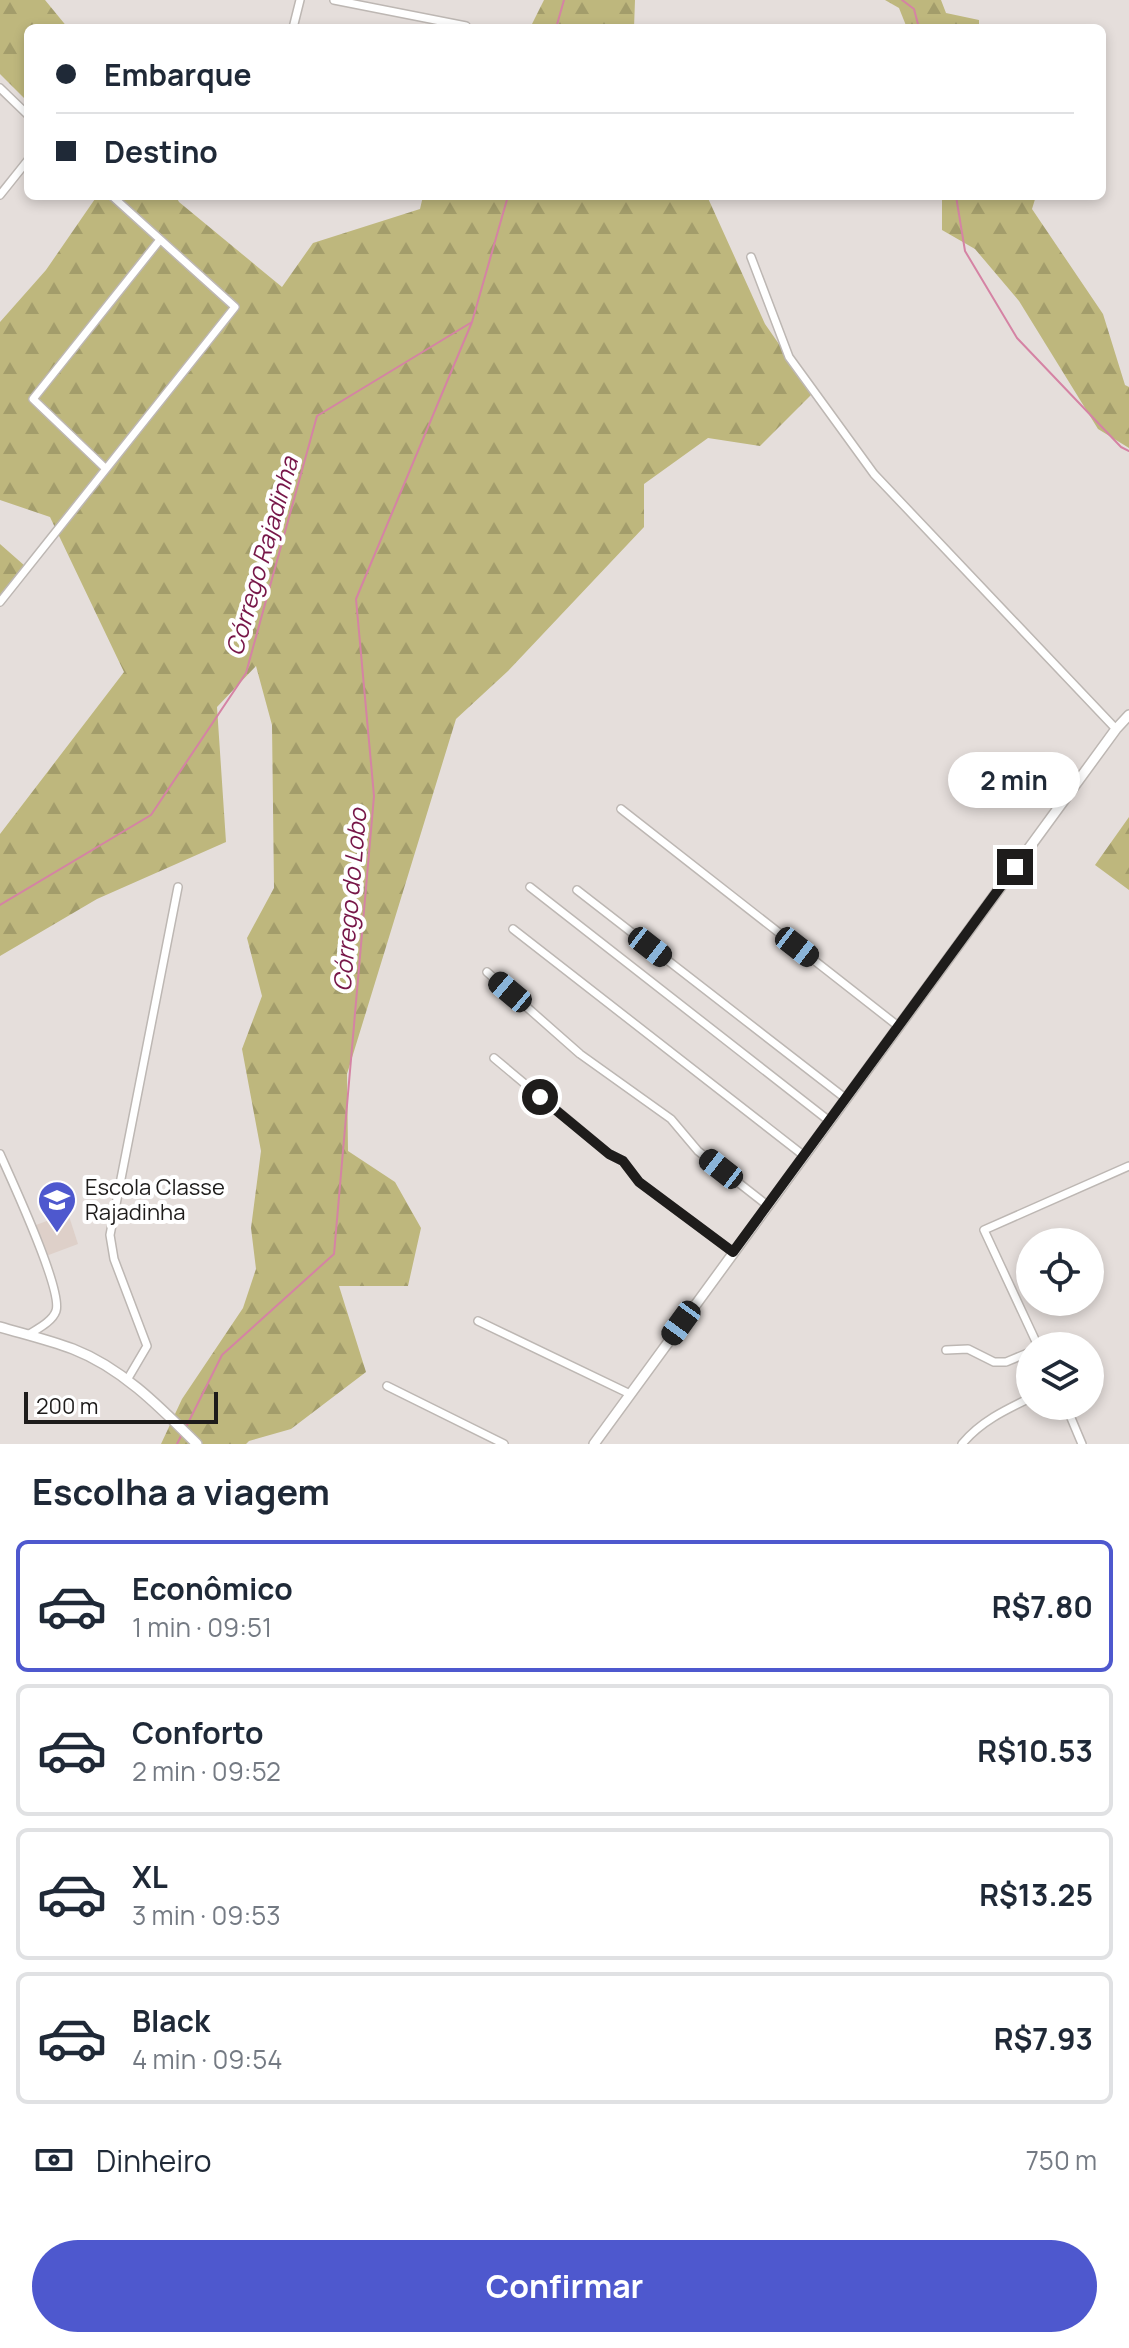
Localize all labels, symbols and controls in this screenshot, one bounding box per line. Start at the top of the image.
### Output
text: Embarque [104,54,252,95]
text: Destino [104,131,218,172]
water label: Córrego Rajadinha [217,451,306,659]
callout: 2 min [949,751,1081,807]
text: 2 min [980,762,1048,798]
water label: Córrego do Lobo [325,805,374,993]
route end [997,849,1033,885]
car [624,923,676,971]
car [771,923,823,971]
car [484,967,536,1017]
route start [522,1079,558,1115]
car [695,1145,747,1193]
place label: Escola Classe Rajadinha [85,1172,225,1227]
school or university icon: Escola Classe Rajadinha [36,1179,78,1234]
map controls [1016,1228,1104,1420]
button: locate [1016,1228,1104,1316]
car [657,1297,705,1349]
button: layers [1016,1332,1104,1420]
scale bar [24,1388,218,1424]
text: 200 m [36,1391,98,1421]
text: Escolha a viagem [32,1467,330,1516]
text: Econômico [132,1568,293,1609]
icon: car [36,1570,108,1642]
text: R$7.80 [992,1586,1093,1627]
text: 1 min · 09:51 [132,1609,272,1645]
text: Conforto [132,1712,263,1753]
icon: car [36,1714,108,1786]
text: R$10.53 [977,1730,1093,1771]
text: 2 min · 09:52 [132,1753,281,1789]
text: XL [132,1856,168,1897]
icon: car [36,1858,108,1930]
text: R$13.25 [979,1874,1093,1915]
text: 3 min · 09:53 [132,1897,281,1933]
text: Black [132,2000,210,2041]
icon: car [36,2002,108,2074]
text: R$7.93 [994,2018,1093,2059]
text: 4 min · 09:54 [132,2041,283,2077]
icon: cash [32,2138,76,2182]
text: Dinheiro [96,2140,212,2181]
text: 750 m [1026,2142,1097,2178]
button: Confirmar [32,2240,1097,2332]

